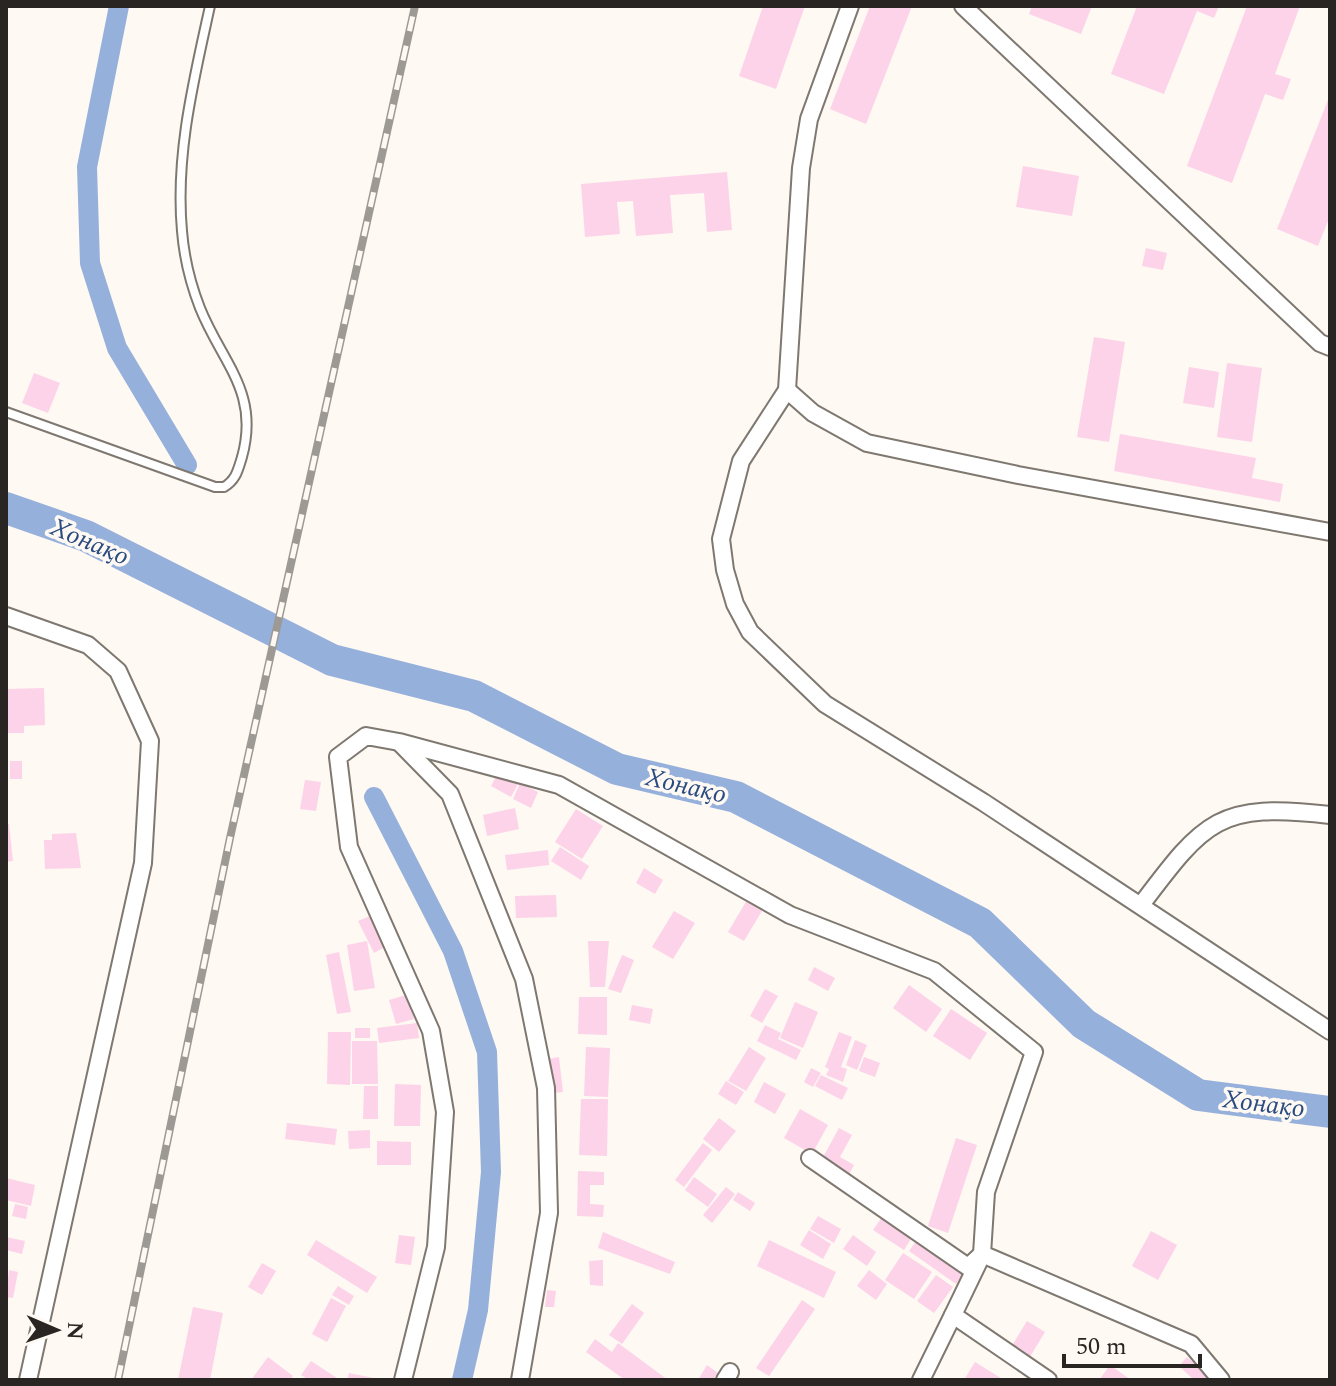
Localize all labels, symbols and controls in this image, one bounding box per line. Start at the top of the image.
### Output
water label: Хонақо [43,507,136,576]
water label: Хонақо [640,757,731,815]
water label: Хонақо [1220,1079,1307,1129]
north arrow [16,1290,96,1370]
scale bar [1064,1318,1200,1368]
text: N [58,1321,91,1340]
text: 50 m [1076,1329,1127,1365]

